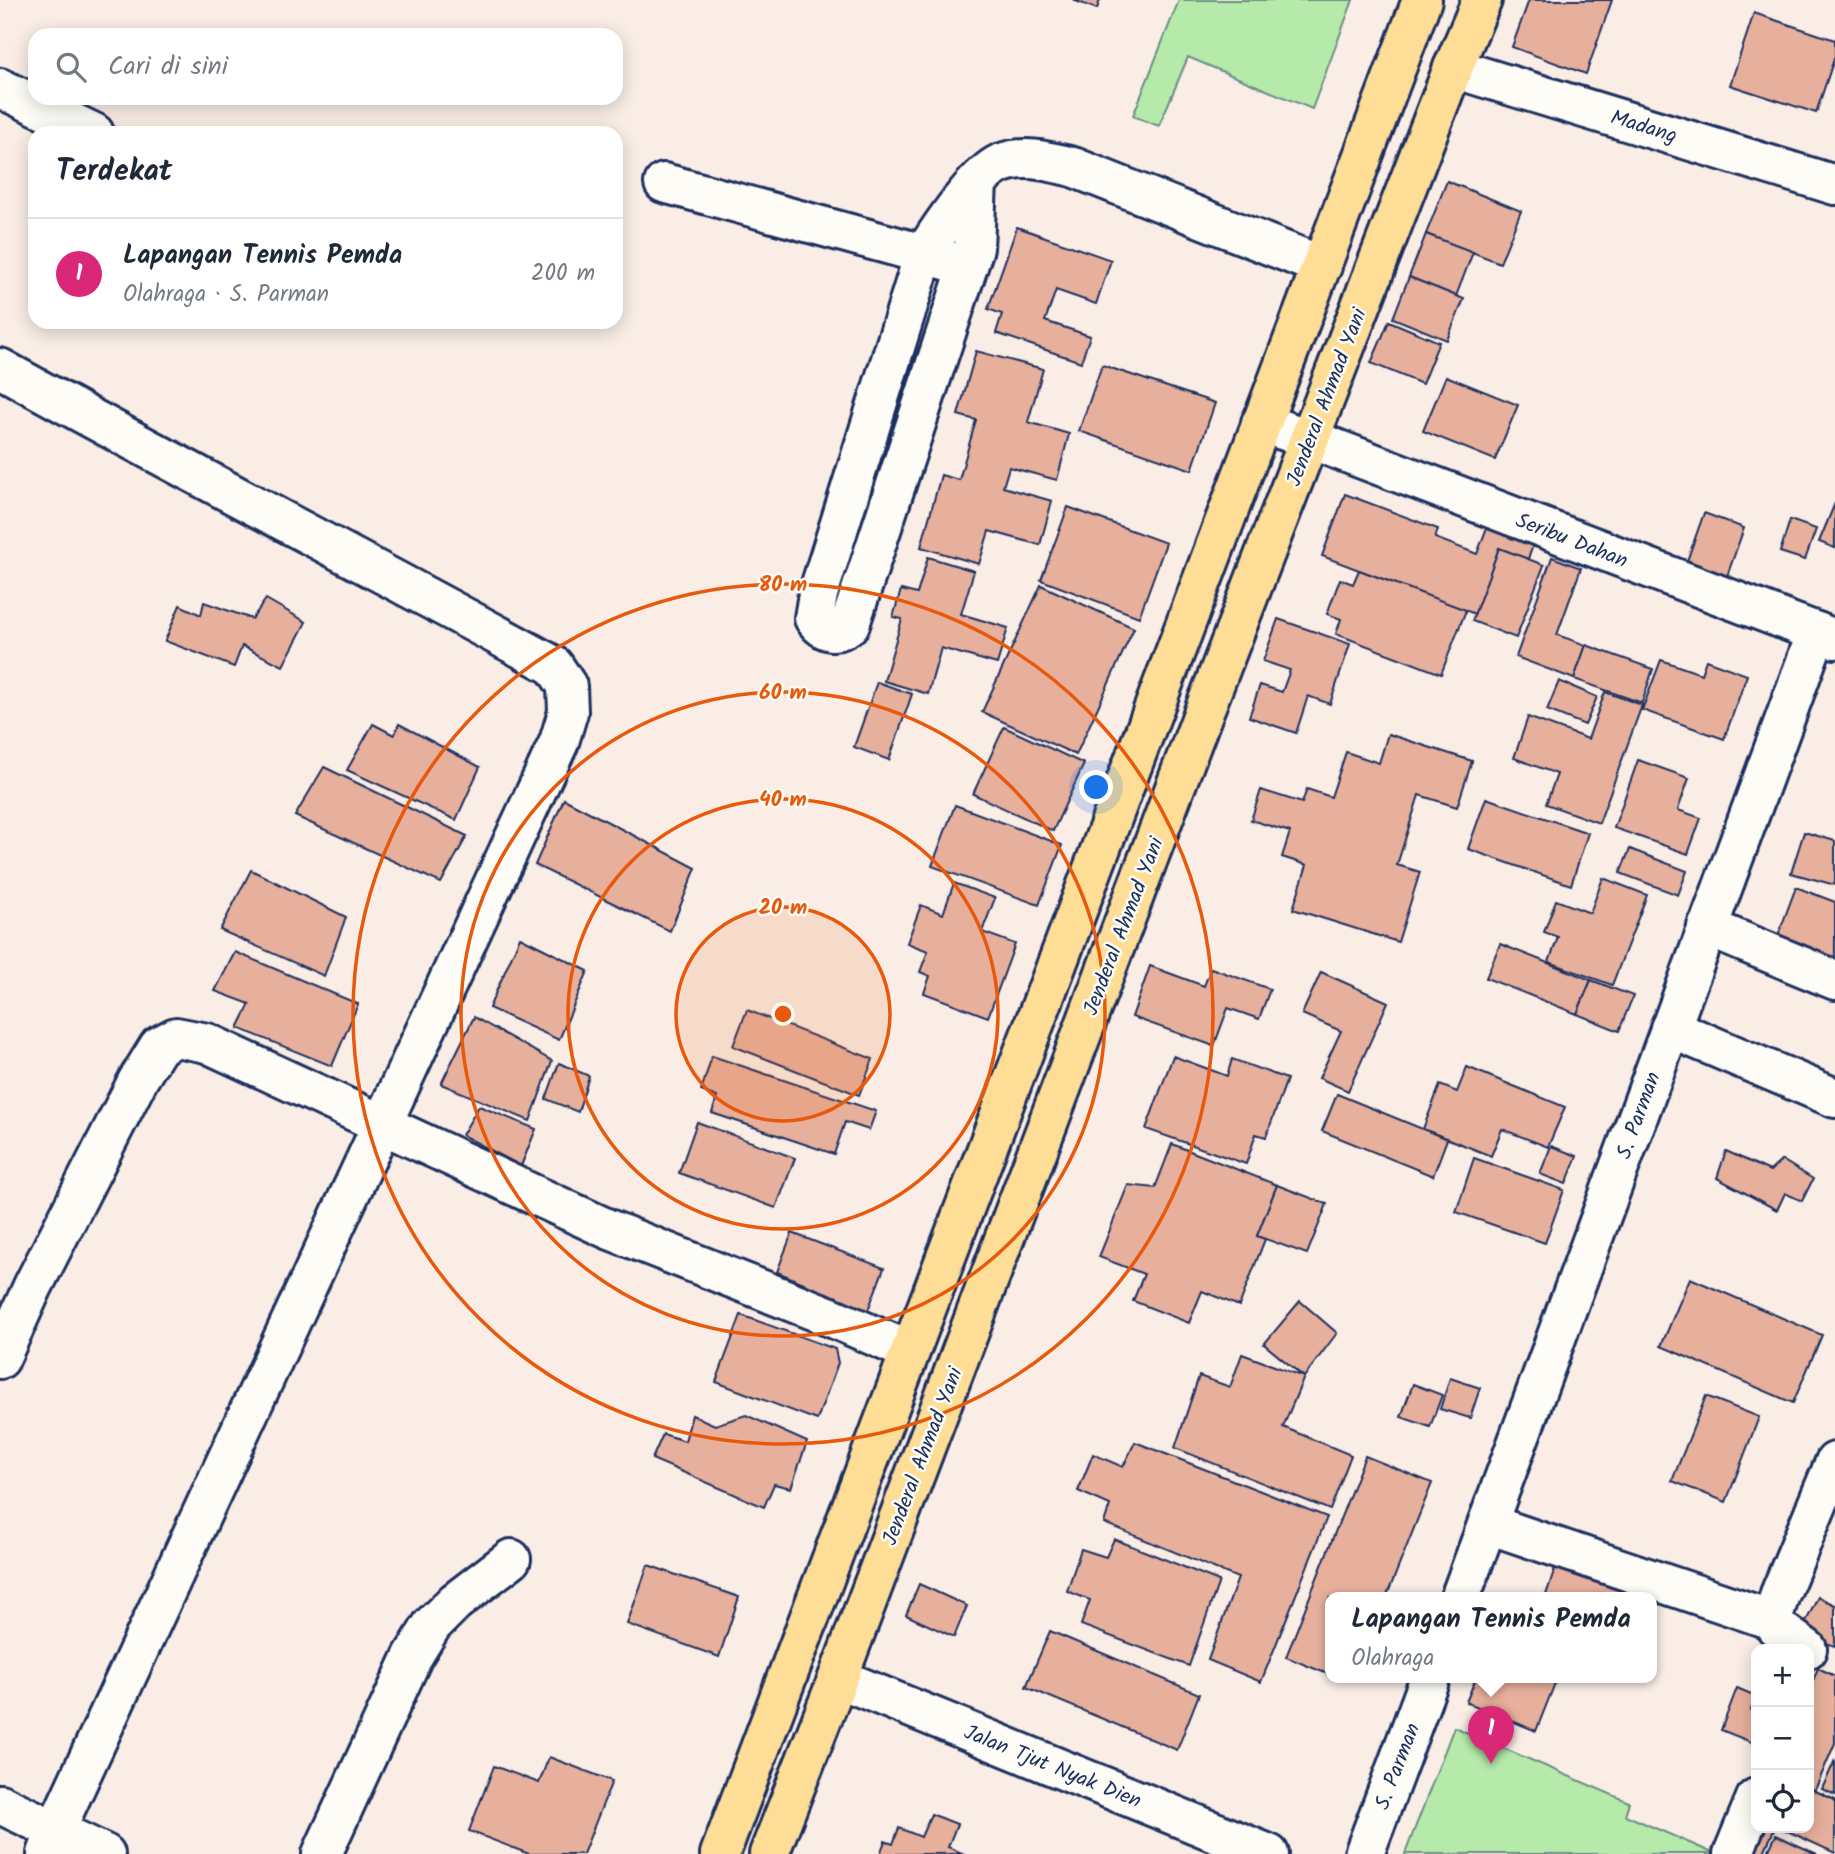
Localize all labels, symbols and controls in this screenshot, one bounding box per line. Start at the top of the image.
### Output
search box [28,28,623,105]
text: Cari di sini [108,46,228,88]
icon: search [52,48,90,86]
street label: Madang [1606,102,1681,153]
text: Terdekat [56,148,172,196]
text: Lapangan Tennis Pemda [123,235,402,277]
text: 1 [76,256,82,292]
text: 200 m [531,256,595,292]
text: Olahraga · S. Parman [123,277,329,313]
street label: Jenderal Ahmad Yani [1278,303,1377,491]
street label: Seribu Dahan [1511,505,1632,578]
text: 80 m [759,569,807,602]
text: 60 m [759,677,807,710]
your location [1079,770,1113,804]
text: 40 m [759,784,807,817]
street label: Jenderal Ahmad Yani [1075,832,1174,1020]
text: 20 m [759,892,807,925]
centre of rings [771,1002,795,1026]
street label: S. Parman [1608,1067,1670,1164]
street label: Jenderal Ahmad Yani [874,1362,973,1550]
popup [1325,1592,1657,1683]
text: Lapangan Tennis Pemda [1351,1599,1631,1641]
text: Olahraga [1351,1641,1434,1677]
map controls [1751,1644,1814,1833]
button: + [1751,1644,1814,1707]
pin: 1 [1468,1706,1514,1764]
button: − [1751,1707,1814,1770]
street label: Jalan Tjut Nyak Dien [959,1717,1146,1818]
street label: S. Parman [1367,1718,1430,1815]
button: locate [1751,1770,1814,1833]

